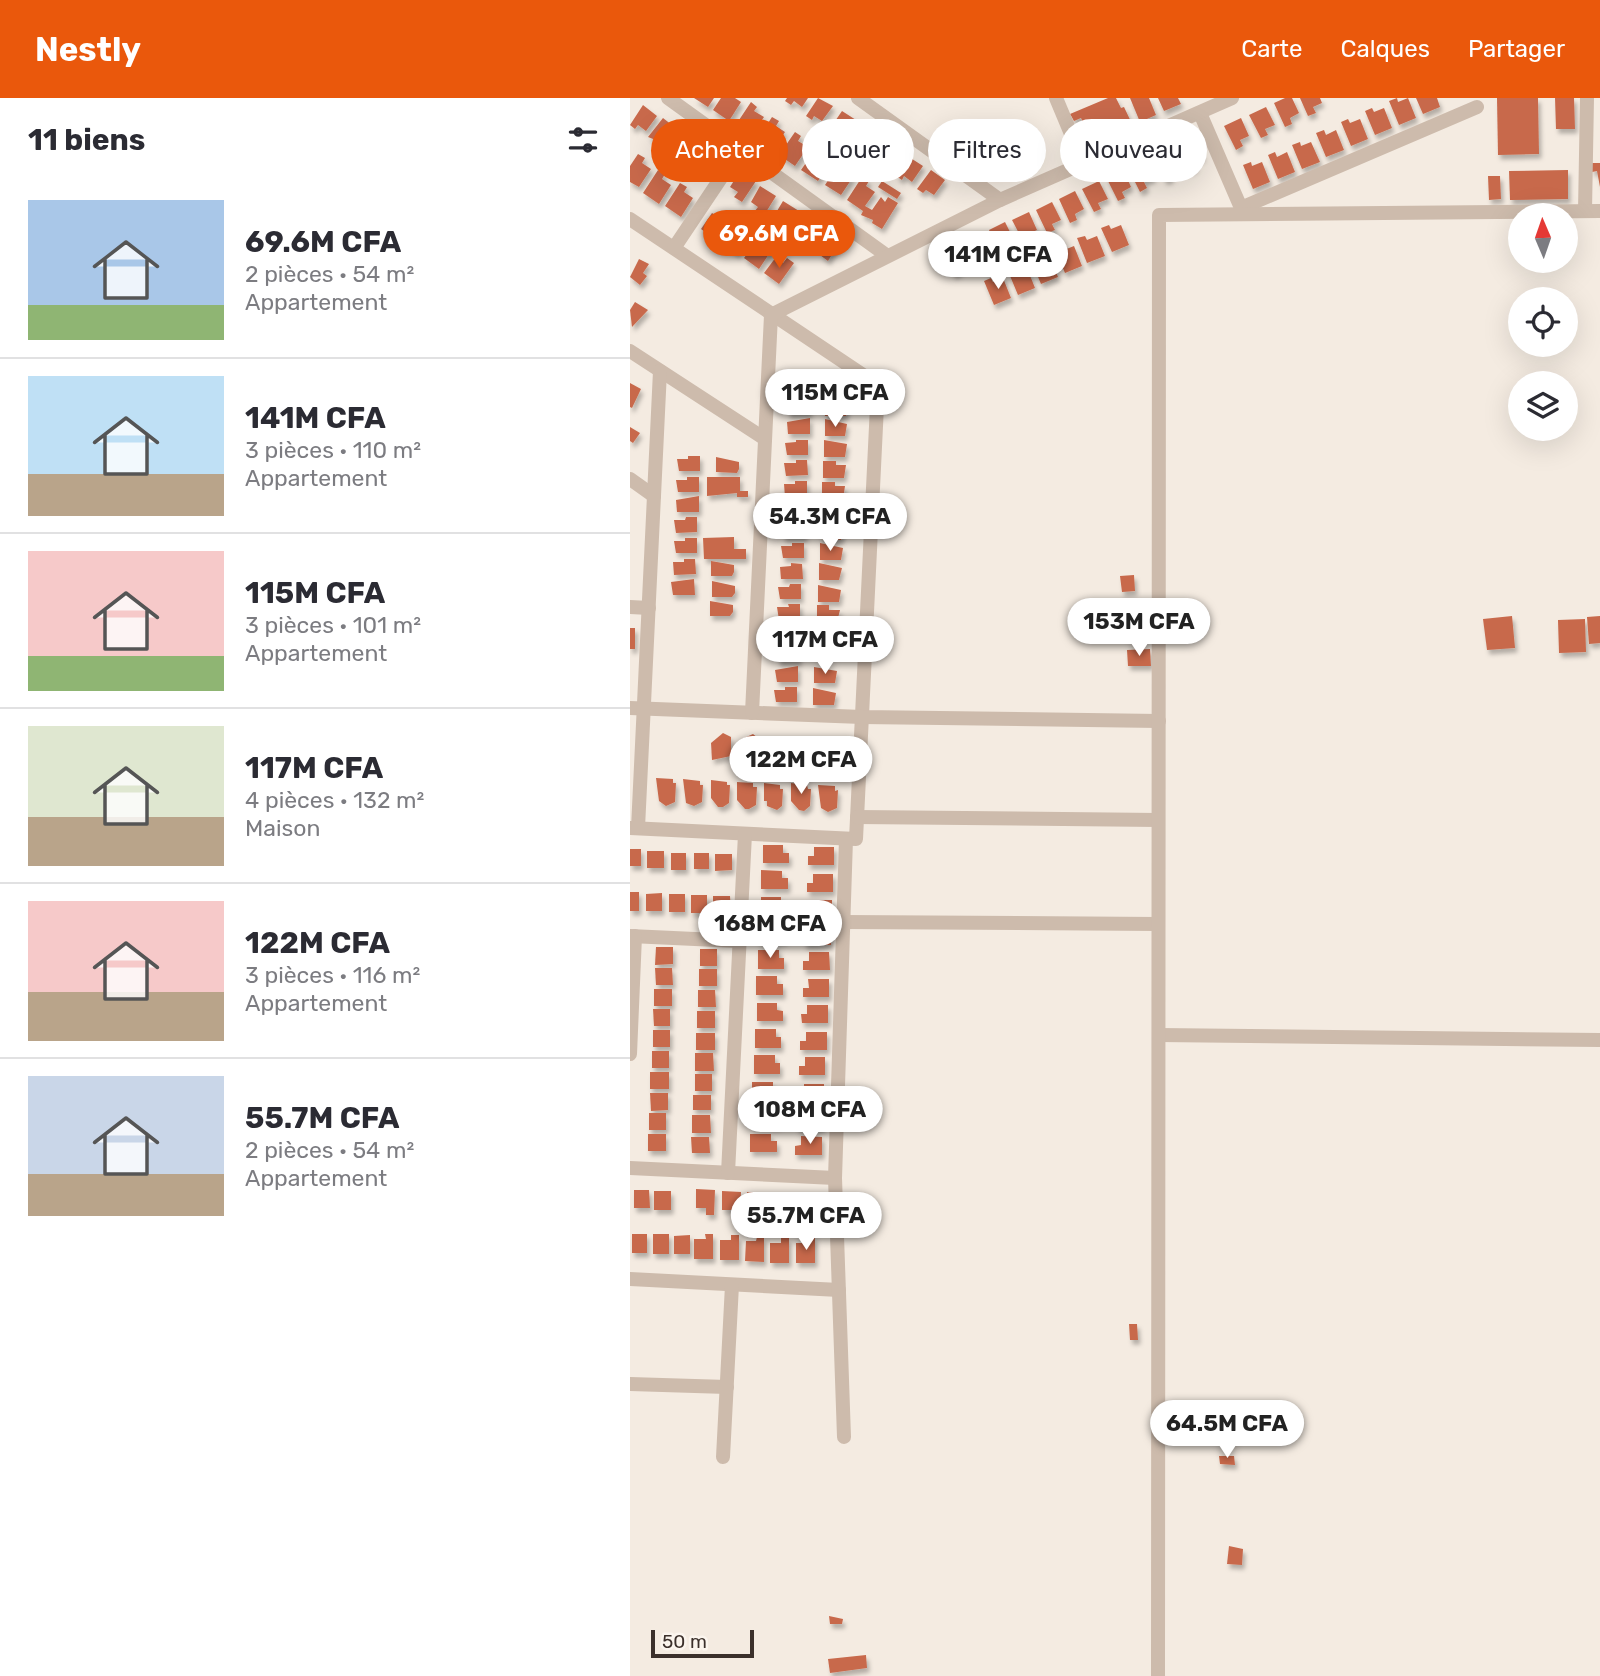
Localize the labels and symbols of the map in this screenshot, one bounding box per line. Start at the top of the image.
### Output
north arrow [1508,203,1578,273]
pin: 69.6M CFA [699,211,859,270]
pin: 141M CFA [926,232,1070,291]
pin: 115M CFA [763,370,907,429]
pin: 54.3M CFA [750,494,910,553]
pin: 153M CFA [1067,598,1211,658]
pin: 117M CFA [753,616,897,676]
pin: 122M CFA [729,736,873,796]
pin: 168M CFA [698,900,842,960]
pin: 108M CFA [738,1086,882,1146]
pin: 55.7M CFA [726,1192,886,1252]
pin: 64.5M CFA [1147,1400,1307,1460]
scale bar [651,1627,754,1659]

